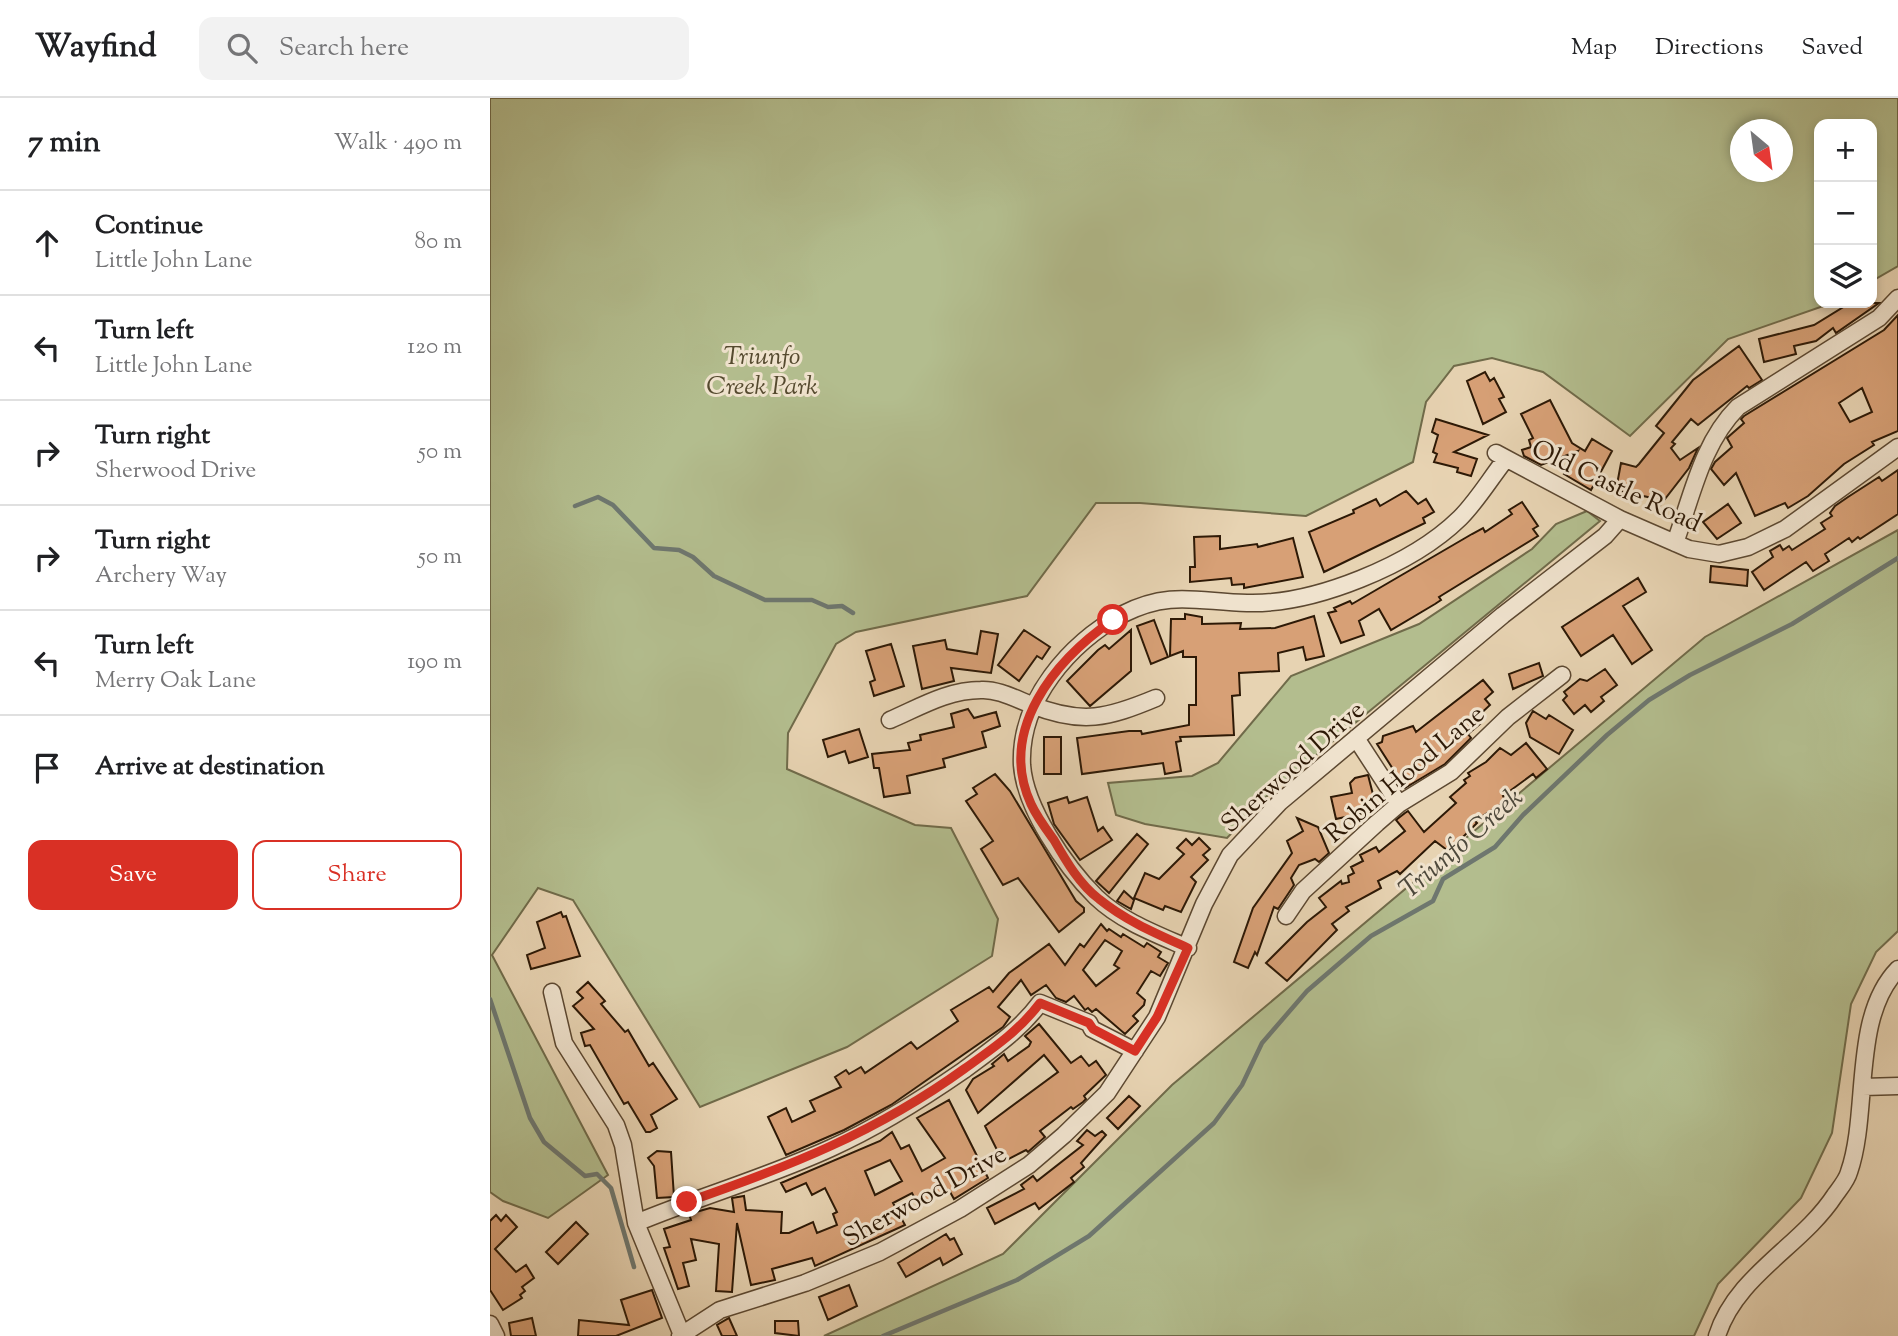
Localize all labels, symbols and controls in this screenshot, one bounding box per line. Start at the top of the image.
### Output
search box [199,17,689,80]
text: Wayfind [35,24,157,72]
icon: search [223,29,261,67]
text: Search here [279,30,409,67]
text: Map [1571,31,1617,65]
text: Directions [1655,31,1763,65]
text: Saved [1801,31,1863,65]
north arrow [1730,119,1793,182]
map controls [1814,119,1877,308]
button: + [1814,119,1877,182]
text: 7 min [28,122,100,165]
text: Walk · 490 m [334,127,462,160]
button: − [1814,182,1877,245]
text: Continue [95,208,203,245]
icon: ahead [28,224,66,262]
text: 80 m [414,226,462,259]
text: Little John Lane [95,245,253,278]
button: layers [1814,245,1877,308]
text: Turn left [95,313,194,350]
icon: left [28,329,66,367]
text: 120 m [407,331,462,364]
park label: Triunfo Creek Park [706,339,818,406]
text: Little John Lane [95,350,253,383]
text: Turn right [95,418,210,455]
street label: Old Castle Road [1525,432,1708,543]
icon: right [28,434,66,472]
text: 50 m [418,436,462,469]
text: Sherwood Drive [95,455,256,488]
text: Turn right [95,523,210,560]
icon: right [28,539,66,577]
text: 50 m [418,541,462,574]
text: Archery Way [95,560,227,593]
route start [1097,604,1128,635]
text: Turn left [95,628,194,665]
icon: left [28,644,66,682]
text: 190 m [407,646,462,679]
text: Merry Oak Lane [95,665,256,698]
street label: Sherwood Drive [1214,693,1374,843]
street label: Robin Hood Lane [1318,697,1494,853]
icon: arrive [28,749,66,787]
text: Arrive at destination [95,749,325,786]
water label: Triunfo Creek [1391,779,1533,910]
button: Save [28,840,238,910]
button: Share [252,840,462,910]
street label: Sherwood Drive [837,1137,1014,1258]
route end [671,1186,702,1217]

